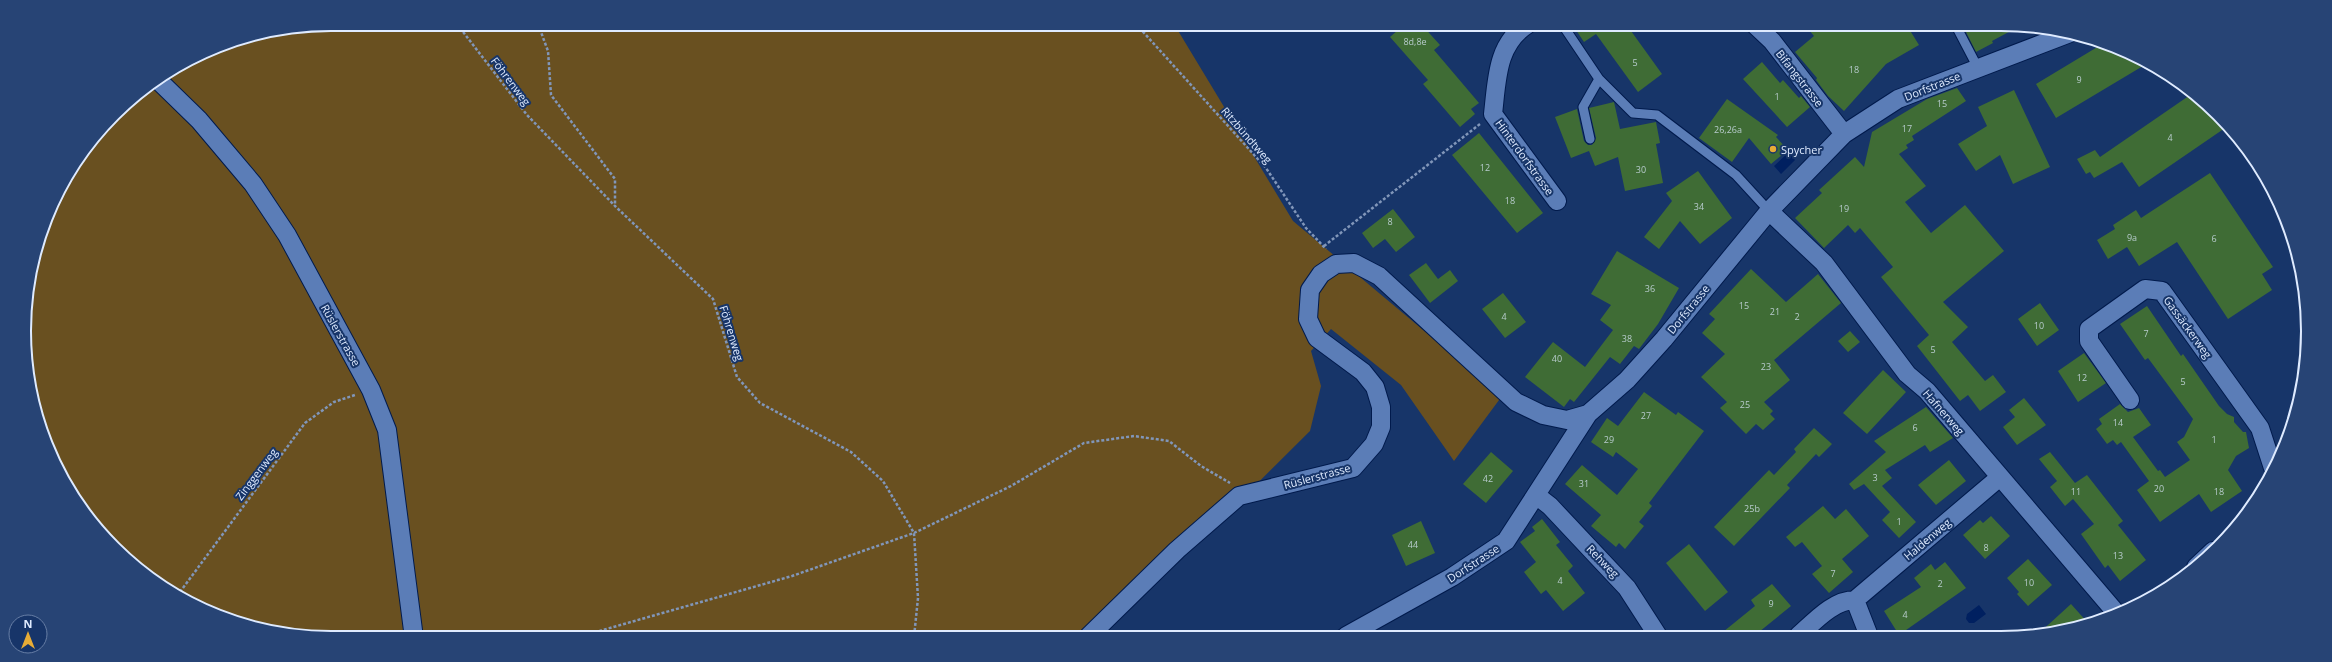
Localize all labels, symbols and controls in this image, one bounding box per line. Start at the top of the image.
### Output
house number: 8d,8e [1403,35,1427,48]
street label: Bifangstrasse [1773,46,1827,110]
street label: Föhrenweg [488,54,534,108]
house number: 5 [1632,56,1638,69]
house number: 18 [1849,63,1859,76]
street label: Dorfstrasse [1902,68,1962,104]
house number: 9 [2076,73,2082,86]
house number: 1 [1774,90,1780,103]
house number: 15 [1937,97,1947,110]
street label: Ritzbündtweg [1218,104,1276,166]
street label: Hinterdorfstrasse [1492,116,1558,198]
house number: 17 [1902,122,1912,135]
house number: 26,26a [1714,123,1742,136]
house number: 4 [2167,131,2173,144]
place label: Spycher [1781,142,1822,157]
marker: Spycher [1768,144,1778,154]
house number: 12 [1480,161,1490,174]
house number: 30 [1636,163,1646,176]
house number: 18 [1505,194,1515,207]
house number: 34 [1694,200,1704,213]
house number: 19 [1839,202,1849,215]
house number: 8 [1387,215,1393,228]
house number: 9a [2127,231,2137,244]
house number: 6 [2211,232,2217,245]
street label: Dorfstrasse [1664,281,1712,337]
house number: 36 [1645,282,1655,295]
street label: Gassäckerweg [2160,293,2216,361]
house number: 15 [1739,299,1749,312]
street label: Rüslerstrasse [318,301,364,369]
street label: Föhrenweg [716,303,748,363]
house number: 21 [1770,305,1780,318]
house number: 4 [1501,310,1507,323]
house number: 2 [1794,310,1800,323]
house number: 10 [2034,319,2044,332]
house number: 7 [2143,327,2149,340]
house number: 38 [1622,332,1632,345]
house number: 5 [1930,343,1936,356]
house number: 40 [1552,352,1562,365]
house number: 23 [1761,360,1771,373]
house number: 12 [2077,371,2087,384]
house number: 5 [2180,375,2186,388]
street label: Hafnerweg [1920,386,1968,438]
house number: 25 [1740,398,1750,411]
house number: 27 [1641,409,1651,422]
house number: 14 [2113,416,2123,429]
house number: 6 [1912,421,1918,434]
house number: 29 [1604,433,1614,446]
house number: 1 [2211,433,2217,446]
street label: Zinggenweg [232,445,280,503]
street label: Rüslerstrasse [1282,460,1352,492]
house number: 3 [1872,471,1878,484]
house number: 42 [1483,472,1493,485]
house number: 31 [1579,477,1589,490]
house number: 20 [2154,482,2164,495]
house number: 11 [2071,485,2081,498]
house number: 18 [2214,485,2224,498]
house number: 25b [1744,502,1760,515]
house number: 1 [1896,515,1902,528]
street label: Haldenweg [1900,515,1954,563]
house number: 44 [1408,538,1418,551]
street label: Dorfstrasse [1444,541,1502,585]
street label: Rehweg [1584,541,1622,581]
house number: 8 [1983,541,1989,554]
house number: 13 [2113,549,2123,562]
house number: 7 [1830,567,1836,580]
house number: 4 [1557,574,1563,587]
house number: 10 [2024,576,2034,589]
house number: 2 [1937,577,1943,590]
house number: 9 [1768,597,1774,610]
house number: 4 [1902,608,1908,621]
north arrow [8,614,48,654]
text: N [24,616,32,631]

